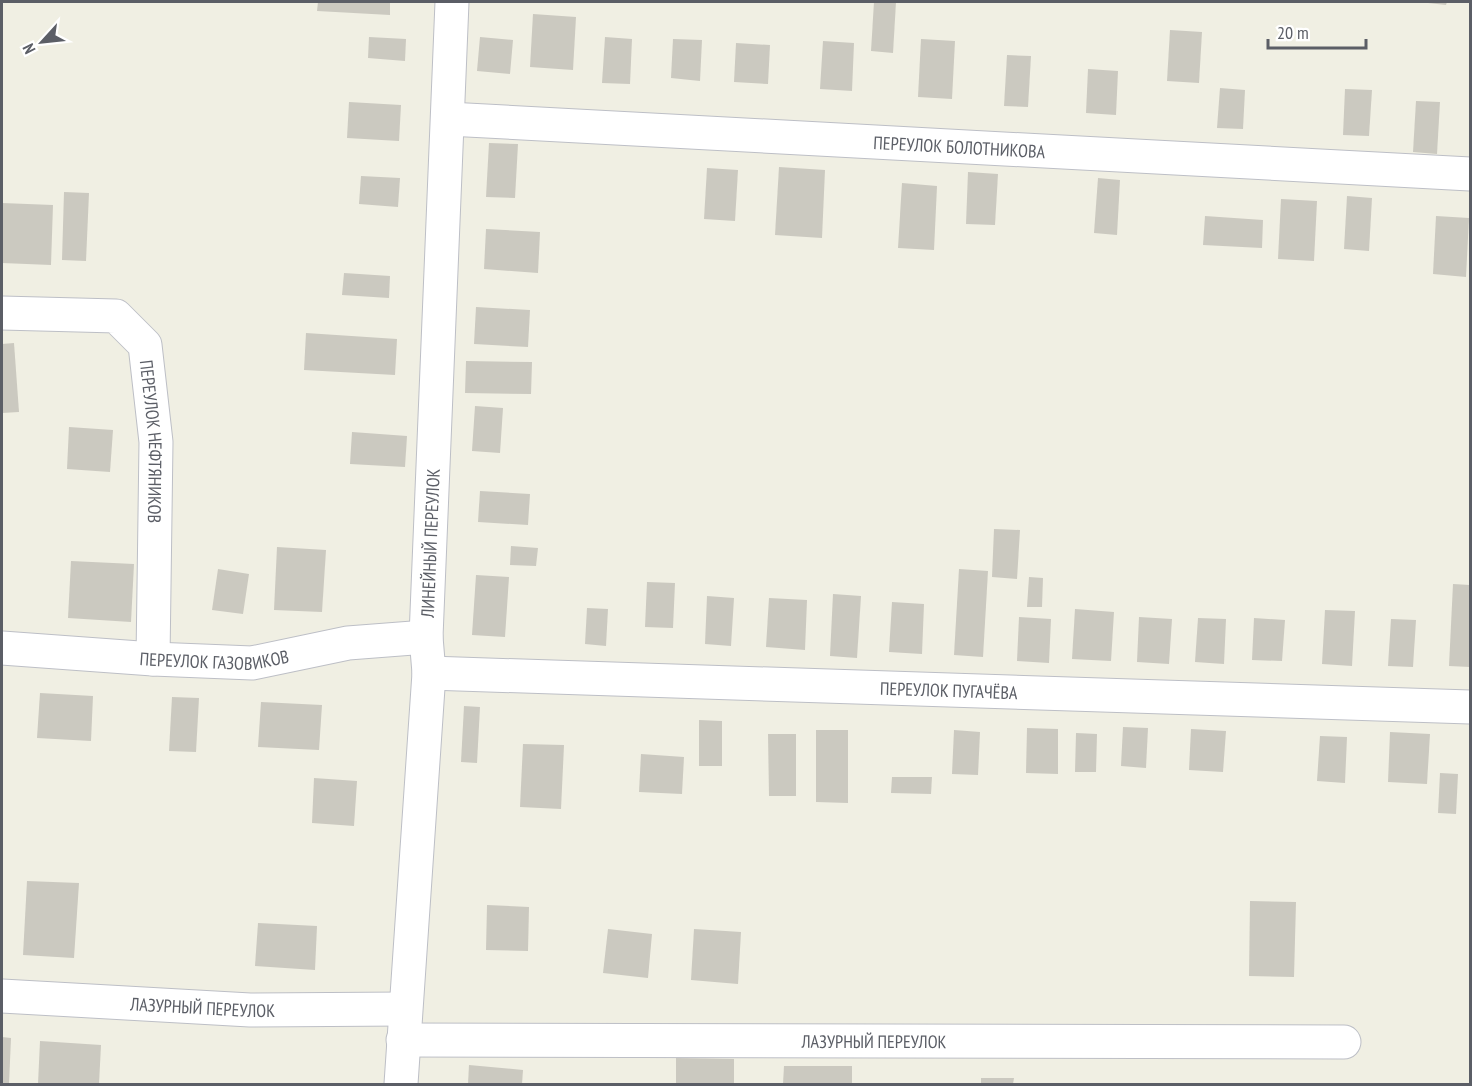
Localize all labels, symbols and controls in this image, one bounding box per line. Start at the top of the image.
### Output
north arrow [12,12,72,72]
scale bar [1268,12,1366,50]
text: 20 m [1277,21,1309,44]
text: N [18,40,40,57]
street label: ПЕРЕУЛОК БОЛОТНИКОВА [873,130,1046,163]
street label: ПЕРЕУЛОК НЕФТЯНИКОВ [135,359,168,523]
street label: ЛИНЕЙНЫЙ ПЕРЕУЛОК [415,468,444,619]
street label: ПЕРЕУЛОК ГАЗОВИКОВ [139,644,291,675]
street label: ПЕРЕУЛОК ПУГАЧЁВА [880,676,1018,704]
street label: ЛАЗУРНЫЙ ПЕРЕУЛОК [129,992,275,1022]
street label: ЛАЗУРНЫЙ ПЕРЕУЛОК [801,1029,947,1053]

